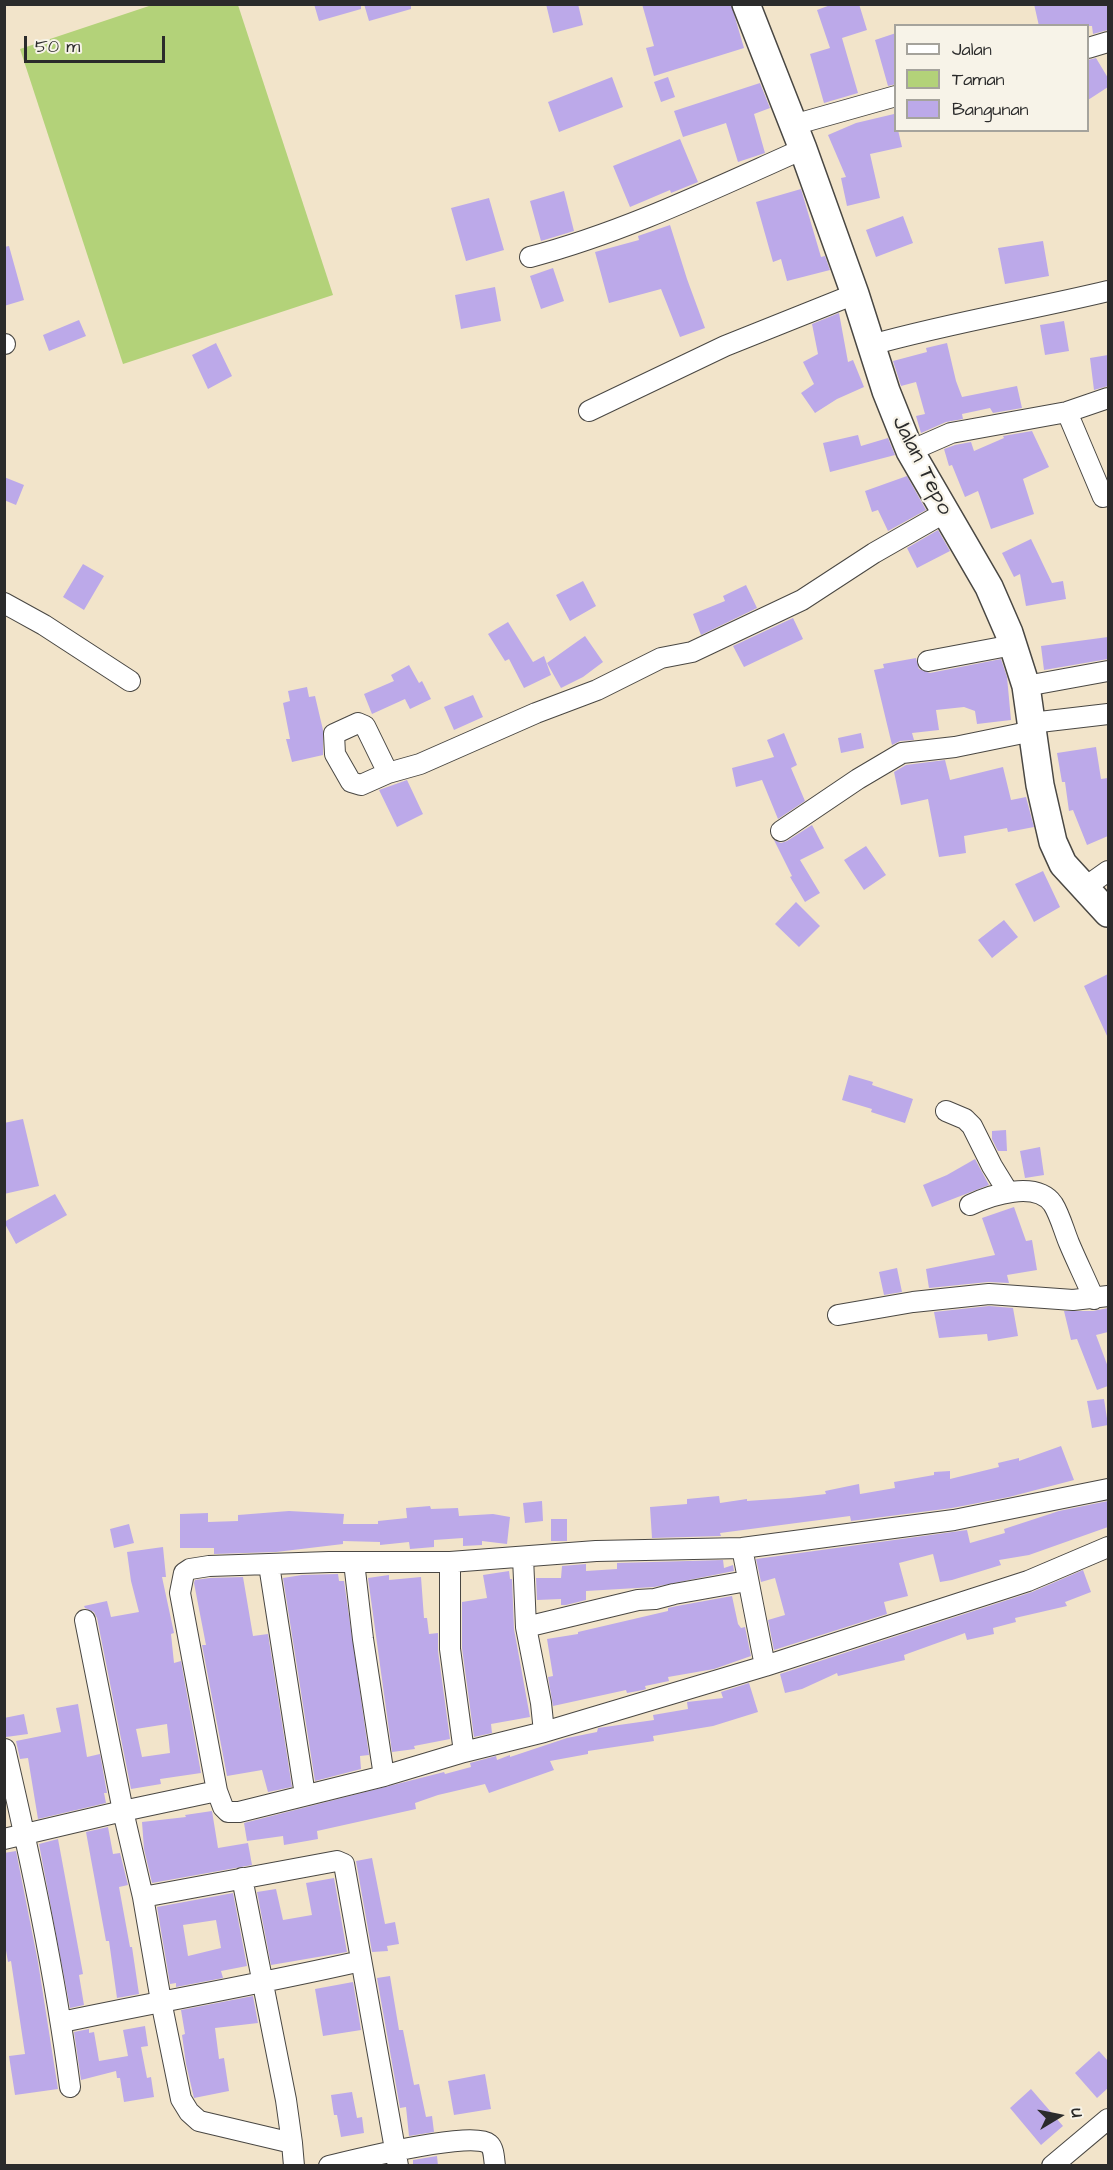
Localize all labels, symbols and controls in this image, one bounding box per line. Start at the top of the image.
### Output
scale bar [27,24,168,62]
legend [894,24,1089,132]
text: 50 m [35,34,80,59]
text: Jalan [952,37,992,62]
text: Taman [952,67,1005,92]
text: Bangunan [952,97,1029,122]
street label: Jalan Tepo [885,412,957,520]
north arrow [1029,2086,1089,2146]
text: U [1065,2107,1088,2119]

